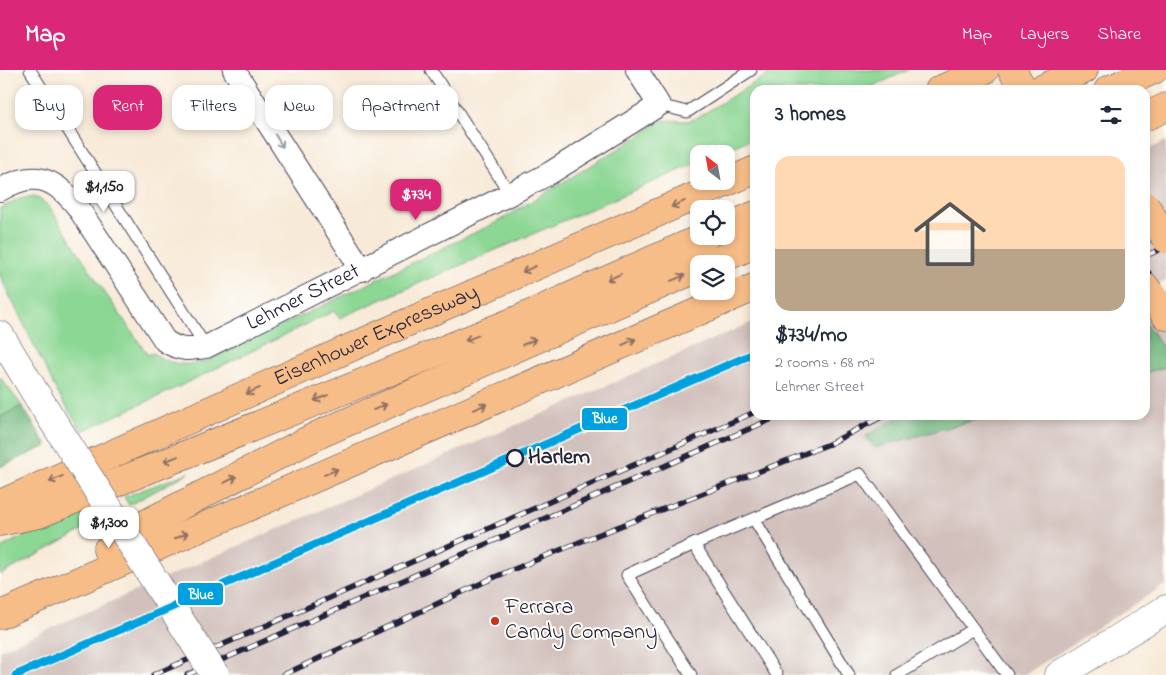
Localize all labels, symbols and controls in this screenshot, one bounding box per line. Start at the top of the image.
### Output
text: Map [25,18,66,53]
text: Map [962,22,992,48]
text: Layers [1020,22,1070,48]
text: Share [1098,22,1141,48]
chip: Buy [15,85,83,130]
chip: Rent [93,85,162,130]
chip: Filters [172,85,255,130]
chip: New [265,85,333,130]
chip: Apartment [343,85,458,130]
text: 3 homes [775,100,846,130]
icon: filters [1097,101,1125,129]
one-way arrow [275,133,285,147]
north arrow [690,145,735,190]
map controls [690,145,735,300]
pin: $1,150 [63,170,145,213]
text: $1,150 [85,175,123,199]
pin: $734 [386,178,446,221]
text: $734 [401,183,431,207]
icon: home [905,189,995,279]
one-way arrow [671,199,686,209]
button: locate [690,200,735,245]
button: layers [690,255,735,300]
street label: Lehmer Street [241,256,366,340]
one-way arrow [522,264,537,274]
one-way arrow [670,272,685,282]
one-way arrow [607,273,622,283]
street label: Eisenhower Expressway [269,277,484,396]
text: $734/mo [775,321,847,351]
one-way arrow [465,334,480,343]
one-way arrow [621,336,636,346]
one-way arrow [521,337,536,347]
text: 2 rooms · 68 m² [775,351,875,375]
text: Lehmer Street [775,375,865,399]
one-way arrow [246,387,261,397]
one-way arrow [314,394,329,404]
one-way arrow [372,402,387,411]
one-way arrow [472,402,487,412]
line badge: Blue [581,407,628,431]
text: Blue [591,409,618,430]
place label: Harlem [528,442,590,474]
marker: Harlem [506,449,524,467]
one-way arrow [163,456,178,465]
one-way arrow [323,466,338,476]
one-way arrow [49,475,64,485]
one-way arrow [223,475,238,485]
pin: $1,300 [68,506,150,549]
text: $1,300 [90,511,128,535]
one-way arrow [174,531,189,540]
line badge: Blue [177,582,224,606]
text: Blue [187,585,214,606]
place label: Ferrara Candy Company [504,592,657,650]
marker: Ferrara Candy Company [489,615,501,627]

